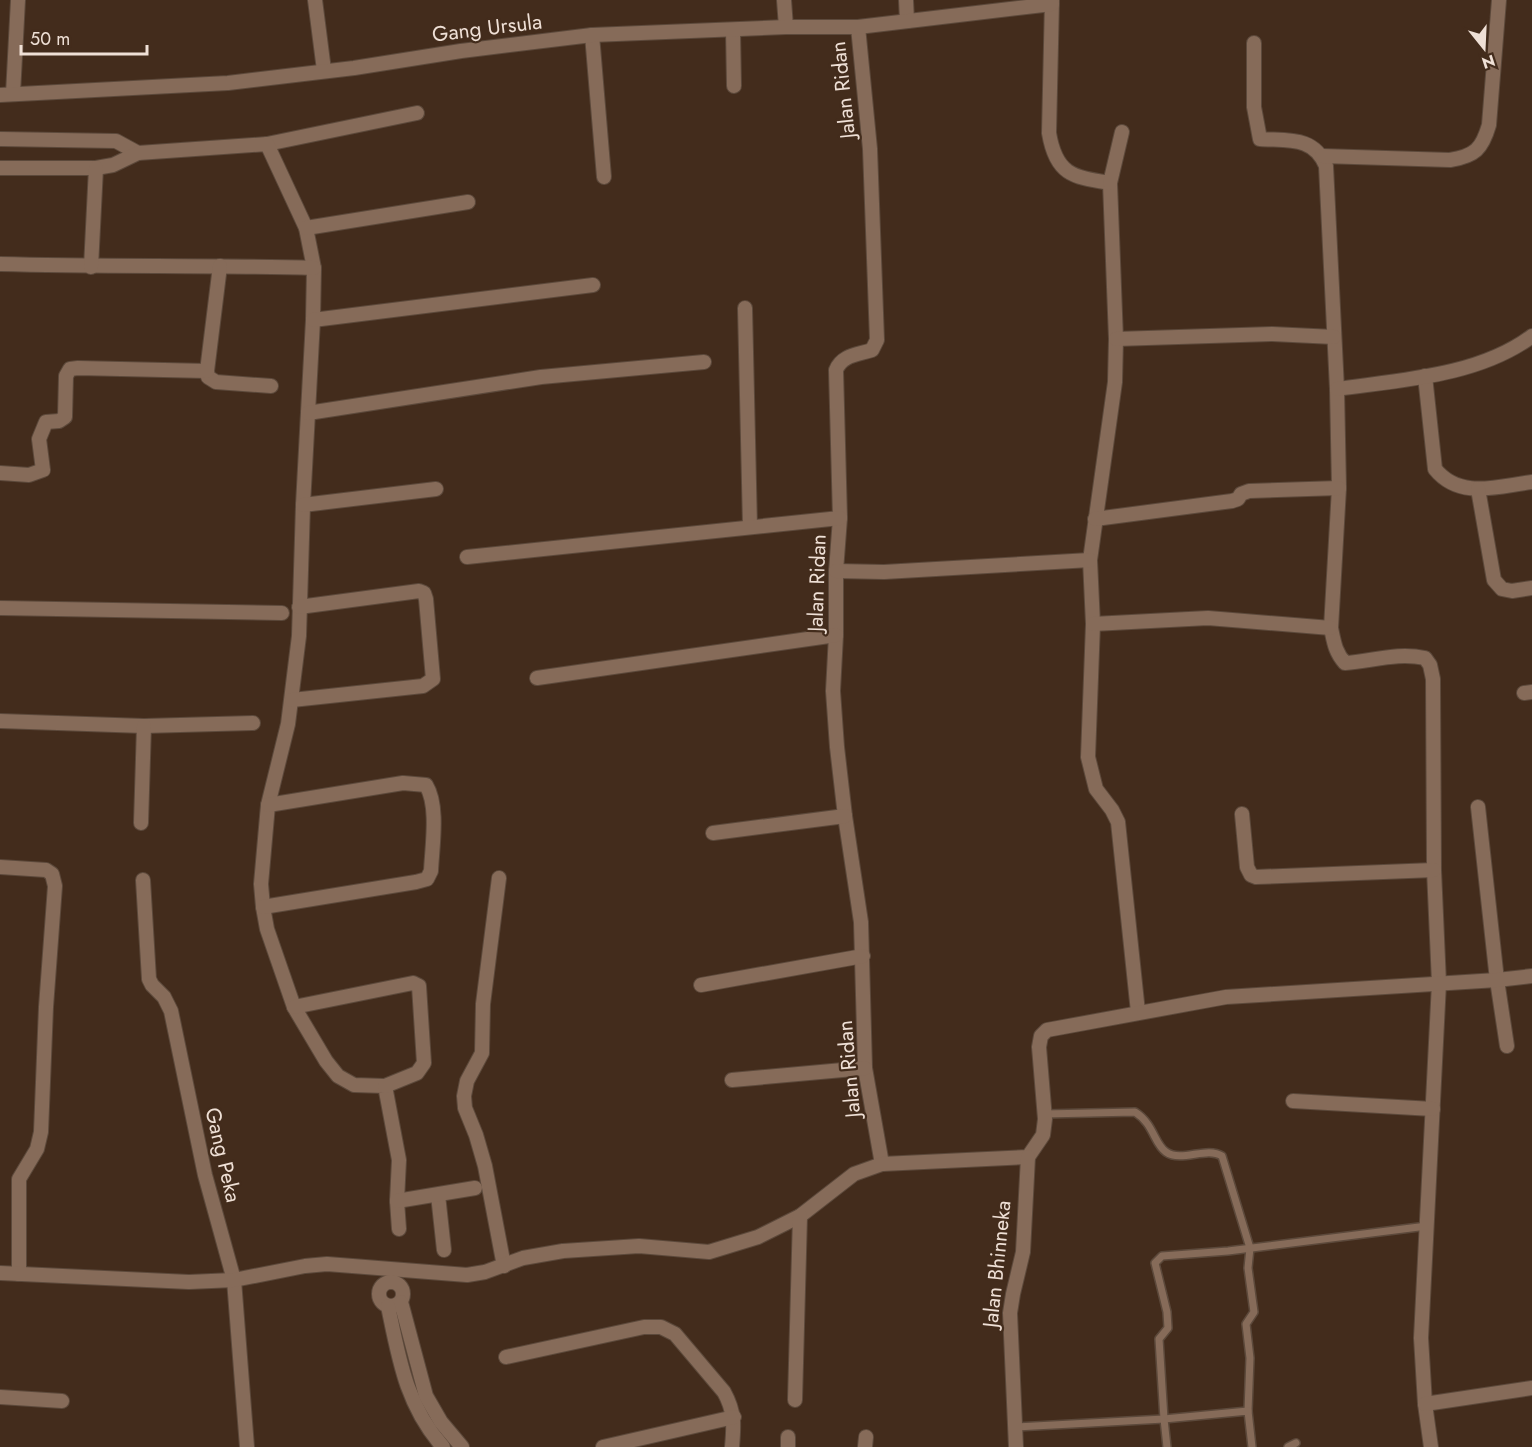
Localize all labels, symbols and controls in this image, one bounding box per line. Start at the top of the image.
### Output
street label: Gang Ursula [430,6,544,50]
scale bar [21,18,147,56]
north arrow [1454,18,1514,78]
text: 50 m [30,26,70,52]
street label: Jalan Ridan [823,40,863,143]
text: N [1479,49,1498,75]
street label: Jalan Ridan [800,534,834,635]
street label: Jalan Ridan [830,1019,868,1122]
street label: Gang Peka [198,1105,248,1205]
street label: Jalan Bhinneka [975,1199,1019,1332]

